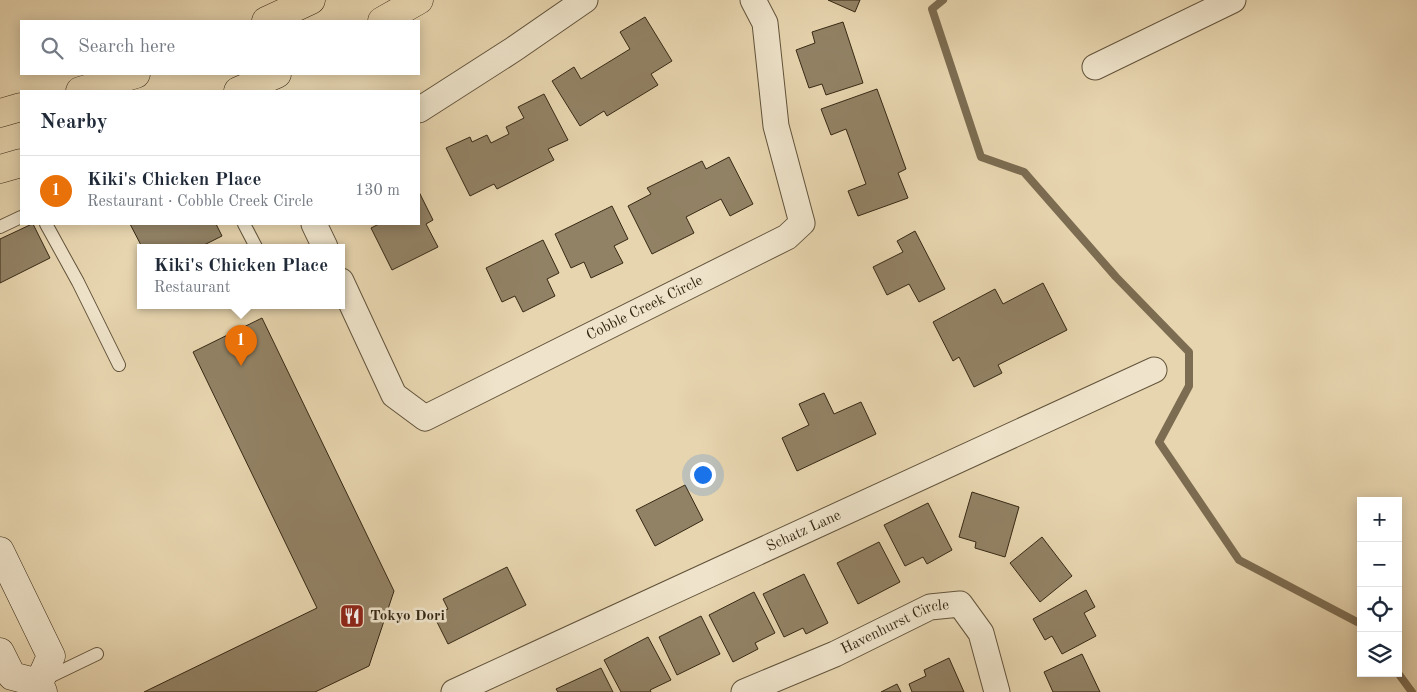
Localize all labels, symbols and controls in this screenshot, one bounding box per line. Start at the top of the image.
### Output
search box [20,20,420,75]
icon: search [38,34,66,62]
text: Search here [78,38,175,57]
text: Nearby [40,112,108,133]
text: Kiki's Chicken Place [87,171,261,190]
text: 1 [51,183,61,199]
text: 130 m [355,183,400,199]
text: Restaurant · Cobble Creek Circle [87,194,313,210]
popup [137,244,345,309]
text: Kiki's Chicken Place [154,257,328,276]
street label: Cobble Creek Circle [584,273,705,343]
text: Restaurant [154,280,230,296]
pin: 1 [225,325,257,366]
your location [690,462,716,488]
map controls [1357,497,1402,677]
button: + [1357,497,1402,542]
street label: Schatz Lane [764,508,843,555]
button: − [1357,542,1402,587]
button: locate [1357,587,1402,632]
street label: Havenhurst Circle [839,598,950,657]
restaurant icon: Tokyo Dori [339,603,365,629]
place label: Tokyo Dori [370,609,445,624]
button: layers [1357,632,1402,677]

